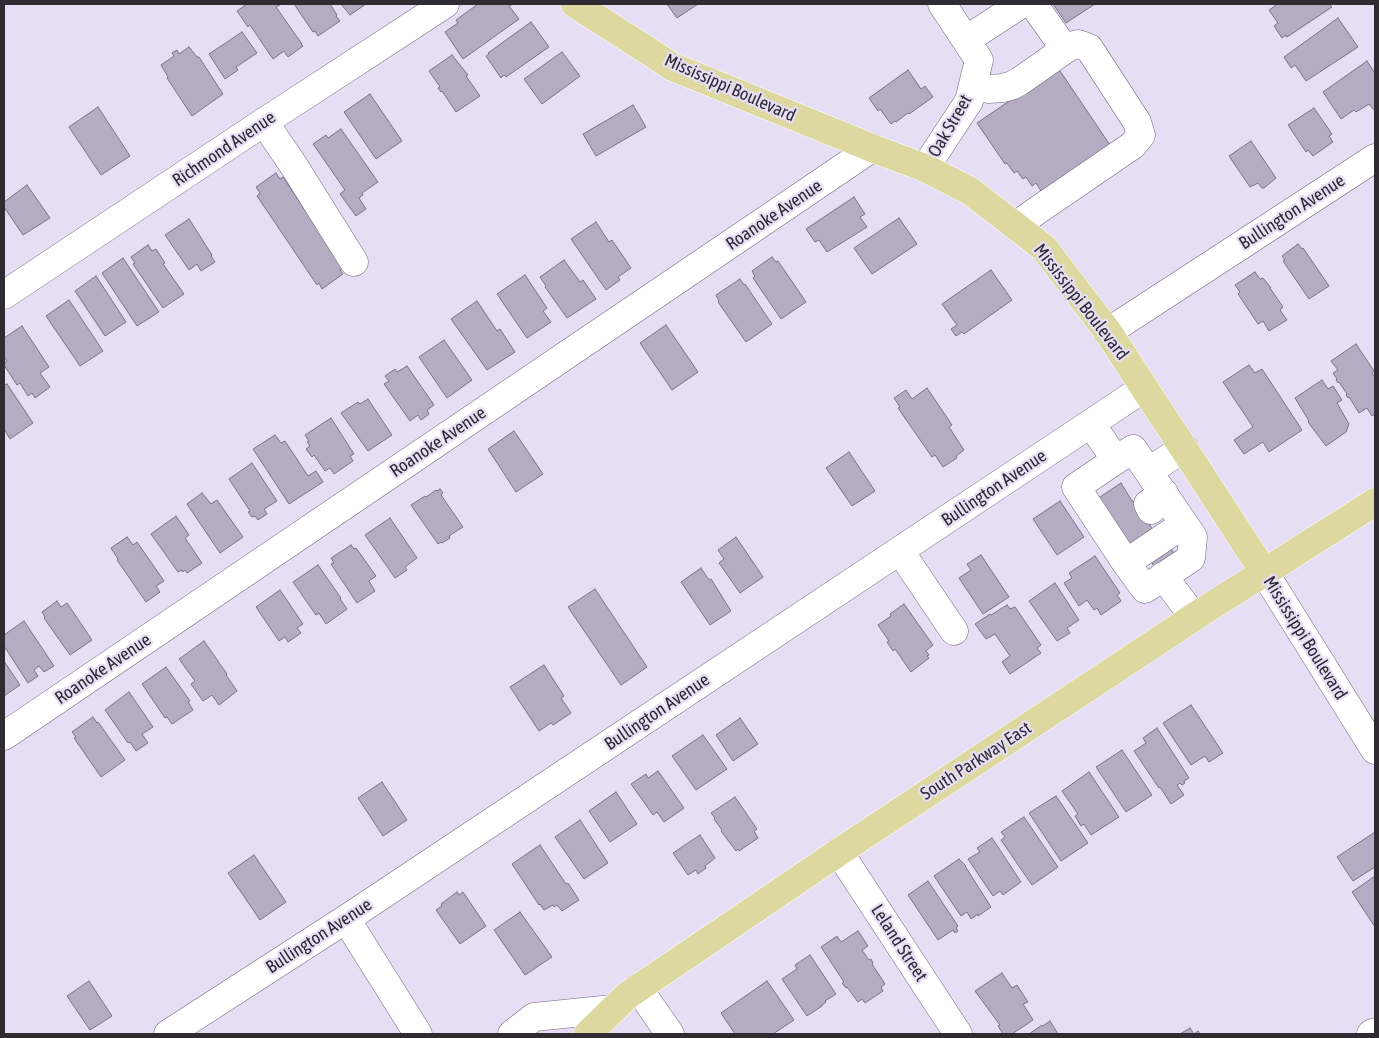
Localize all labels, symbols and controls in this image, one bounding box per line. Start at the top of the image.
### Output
street label: Mississippi Boulevard [661,49,799,127]
street label: Oak Street [923,91,977,161]
street label: Richmond Avenue [168,107,280,191]
street label: Bullington Avenue [1235,170,1349,254]
street label: Roanoke Avenue [722,175,826,255]
street label: Mississippi Boulevard [1029,240,1133,364]
street label: Roanoke Avenue [386,402,490,482]
street label: Bullington Avenue [937,445,1051,531]
street label: Mississippi Boulevard [1258,572,1352,704]
street label: Roanoke Avenue [51,629,155,709]
street label: Bullington Avenue [600,669,714,755]
street label: South Parkway East [917,717,1035,805]
street label: Bullington Avenue [262,894,376,978]
street label: Leland Street [866,900,932,986]

